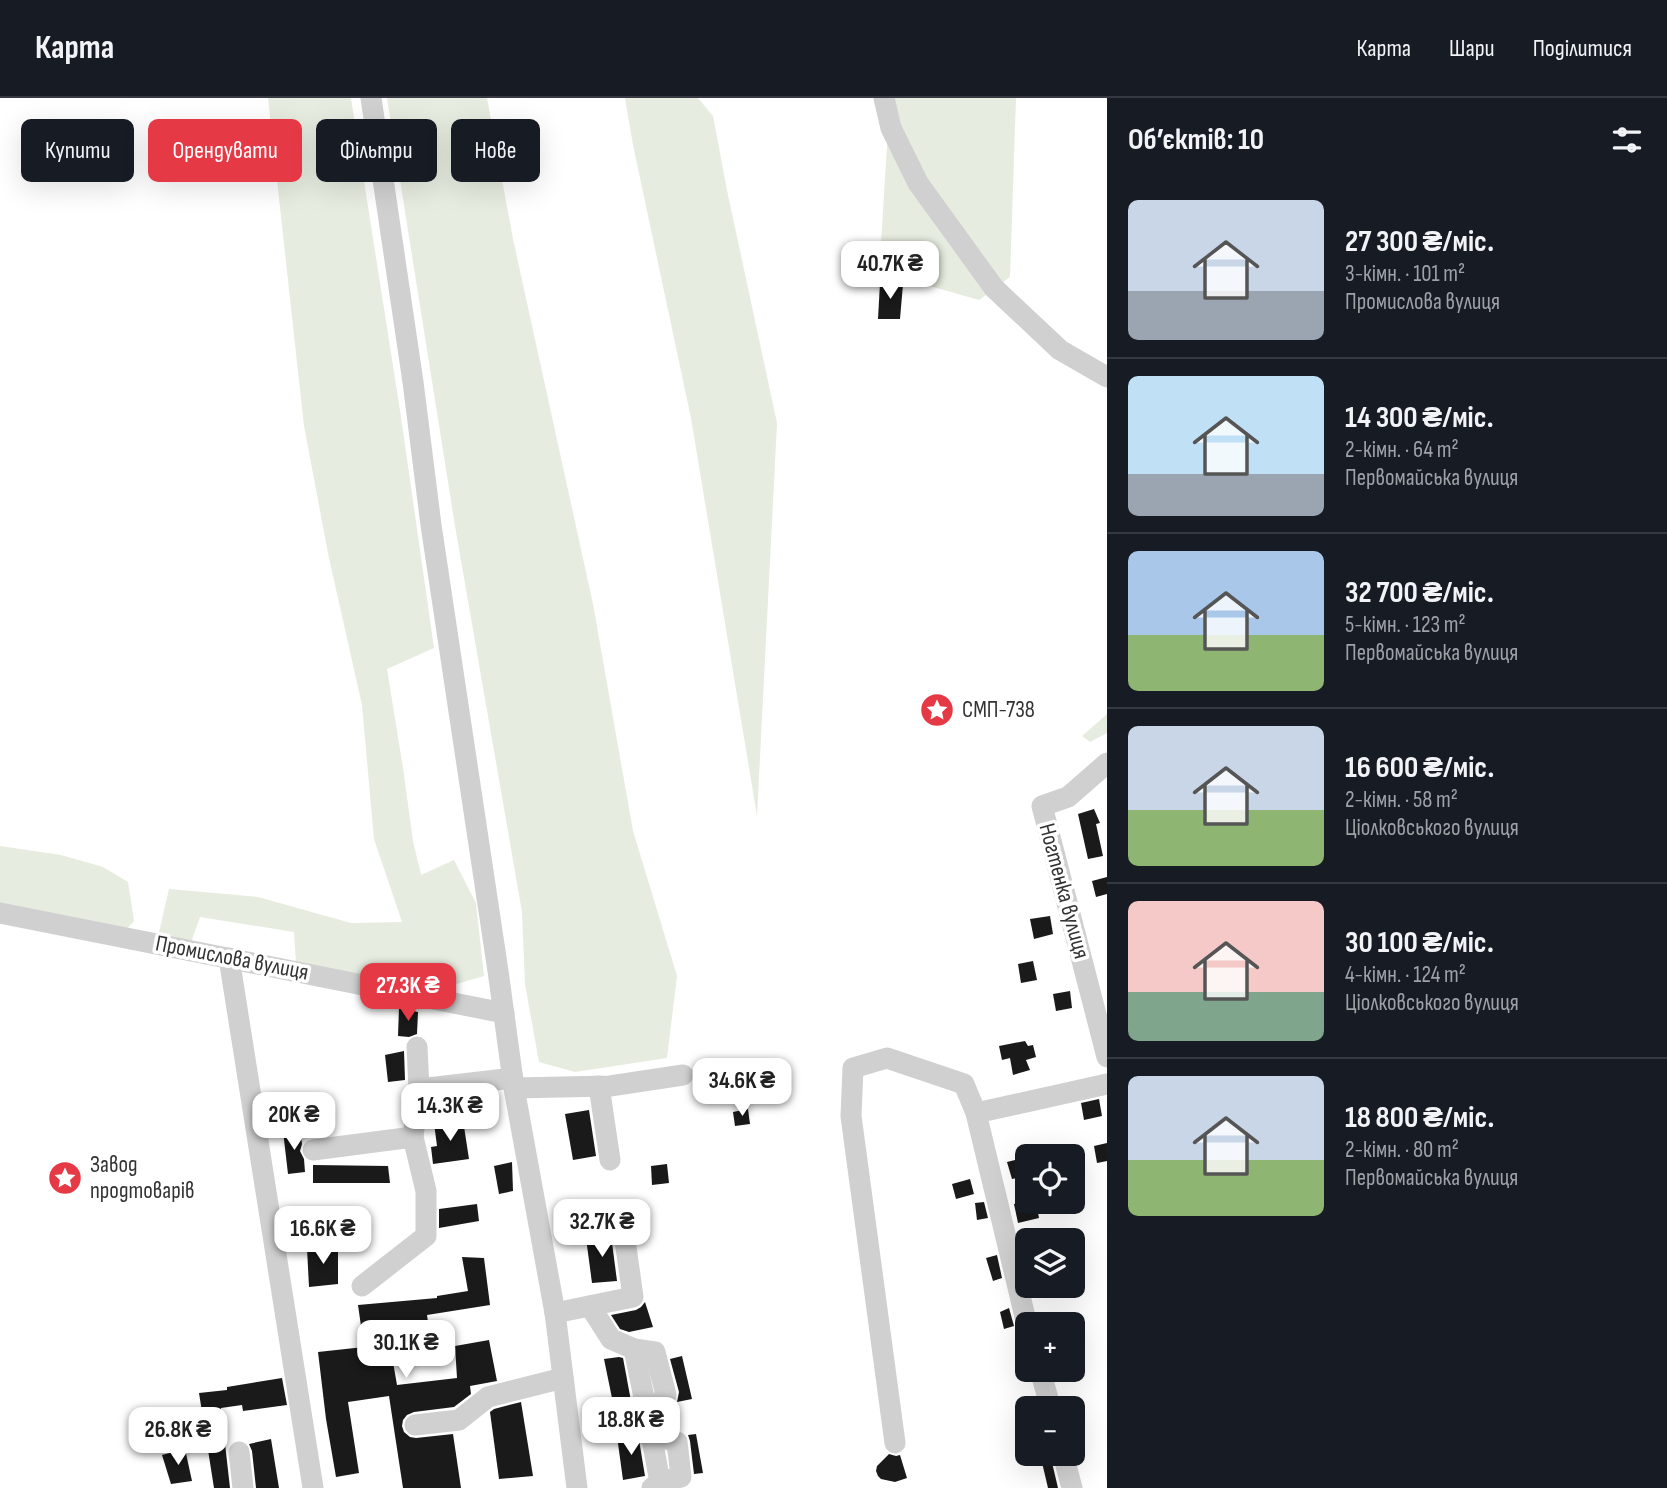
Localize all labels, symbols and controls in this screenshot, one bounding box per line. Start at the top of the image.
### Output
text: Карта [35,28,114,68]
text: Карта [1356,34,1411,63]
text: Шари [1449,34,1495,63]
text: Поділитися [1533,34,1632,63]
chip: Купити [21,119,134,182]
chip: Орендувати [148,119,302,182]
chip: Фільтри [316,119,437,182]
chip: Нове [451,119,540,182]
icon: filters [1608,121,1646,159]
text: Об’єктів: 10 [1128,122,1264,158]
text: 27 300 ₴/міс. [1345,224,1494,260]
icon: home [1184,228,1268,312]
pin: 40.7K ₴ [825,242,955,301]
text: 40.7K ₴ [857,250,923,278]
text: 3-кімн. · 101 m² [1345,260,1465,288]
text: Промислова вулиця [1345,288,1500,316]
text: 14 300 ₴/міс. [1345,400,1494,436]
icon: home [1184,404,1268,488]
text: 2-кімн. · 64 m² [1345,436,1459,464]
text: Первомайська вулиця [1345,464,1518,492]
text: 32 700 ₴/міс. [1345,575,1494,611]
icon: home [1184,579,1268,663]
text: 5-кімн. · 123 m² [1345,611,1466,639]
text: Первомайська вулиця [1345,639,1518,667]
place icon: СМП-738 [918,691,956,729]
place label: СМП-738 [962,696,1035,724]
text: 16 600 ₴/міс. [1345,750,1494,786]
icon: home [1184,754,1268,838]
text: 2-кімн. · 58 m² [1345,786,1458,814]
text: Ціолковського вулиця [1345,814,1519,842]
street label: Ногтенка вулиця [1032,820,1096,962]
text: 30 100 ₴/міс. [1345,925,1494,961]
street label: Промислова вулиця [153,929,311,987]
icon: home [1184,929,1268,1013]
text: 4-кімн. · 124 m² [1345,961,1466,989]
pin: 27.3K ₴ [343,964,473,1023]
text: 27.3K ₴ [376,972,440,1000]
text: Ціолковського вулиця [1345,989,1519,1017]
pin: 34.6K ₴ [677,1058,807,1118]
text: 34.6K ₴ [709,1067,775,1095]
pin: 14.3K ₴ [385,1084,515,1143]
text: 14.3K ₴ [417,1092,483,1120]
pin: 20K ₴ [245,1093,343,1152]
text: 18 800 ₴/міс. [1345,1100,1494,1136]
text: 20K ₴ [268,1101,320,1129]
icon: home [1184,1104,1268,1188]
text: 2-кімн. · 80 m² [1345,1136,1459,1164]
map controls [1015,1144,1085,1466]
button: locate [1015,1144,1085,1214]
place label: Завод продтоварів [90,1151,195,1205]
place icon: Завод продтоварів [46,1159,84,1197]
text: Первомайська вулиця [1345,1164,1518,1192]
pin: 32.7K ₴ [537,1200,667,1259]
pin: 16.6K ₴ [258,1206,388,1266]
text: 32.7K ₴ [569,1208,635,1236]
text: 16.6K ₴ [290,1215,356,1243]
button: layers [1015,1228,1085,1298]
button: + [1015,1312,1085,1382]
pin: 30.1K ₴ [341,1320,471,1380]
text: 30.1K ₴ [373,1329,439,1357]
button: − [1015,1396,1085,1466]
pin: 18.8K ₴ [566,1398,696,1457]
text: 18.8K ₴ [598,1406,664,1434]
pin: 26.8K ₴ [113,1408,243,1467]
text: 26.8K ₴ [145,1416,211,1444]

